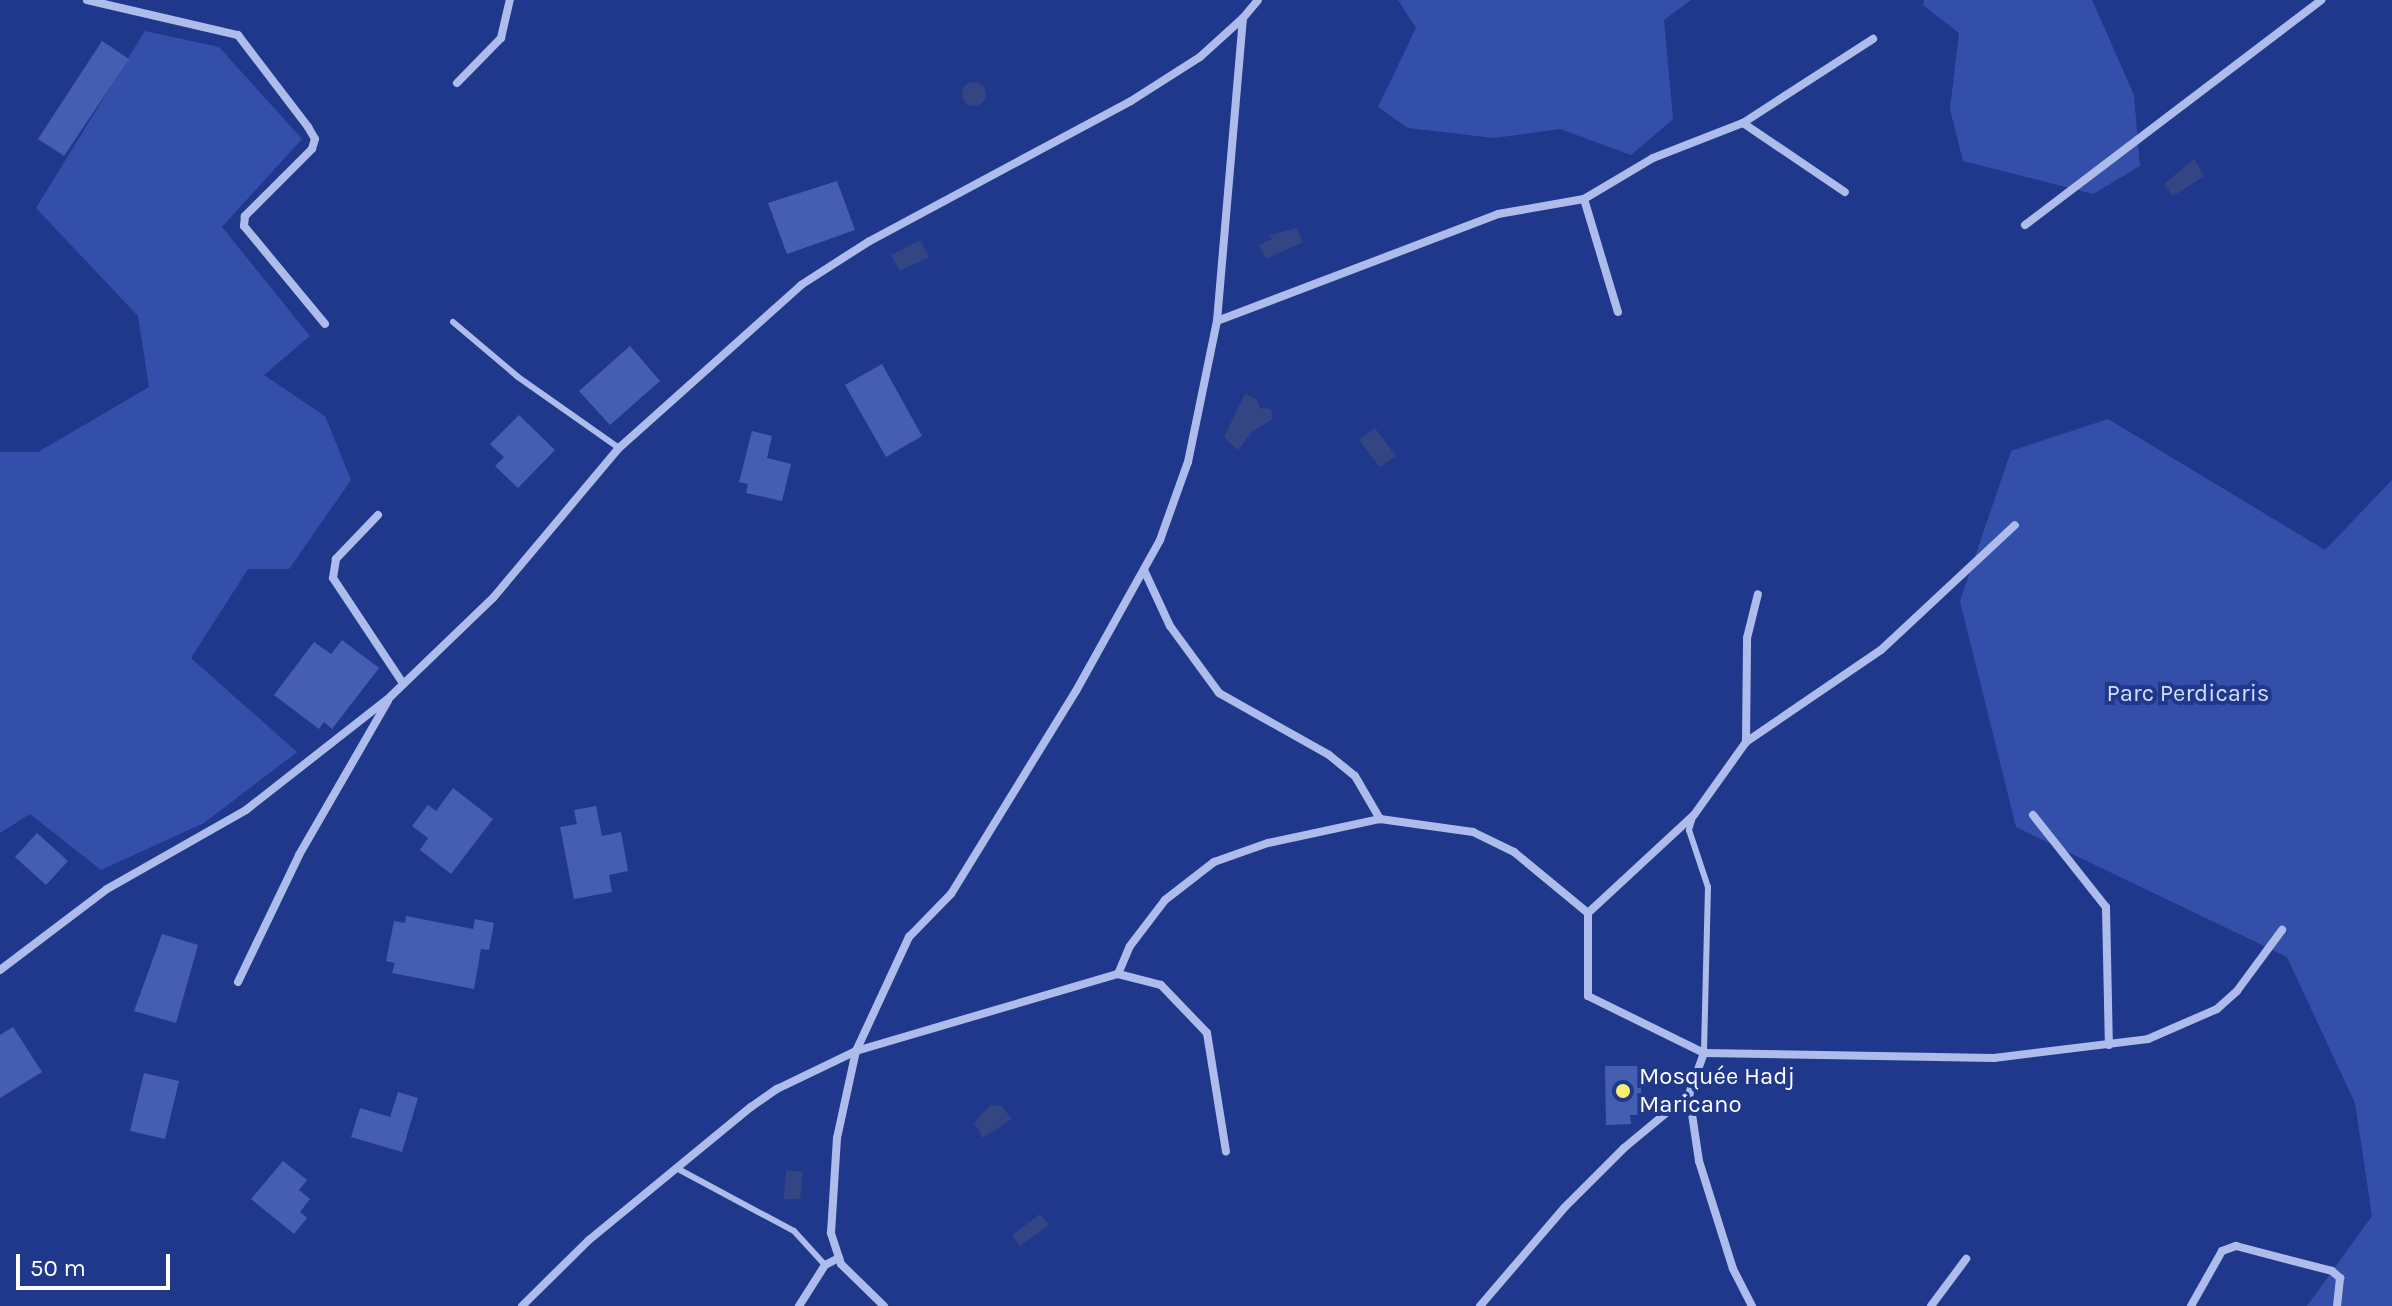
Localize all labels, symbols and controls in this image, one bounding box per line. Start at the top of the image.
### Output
park label: Parc Perdicaris [2107,680,2269,708]
place label: Mosquée Hadj Maricano [1639,1063,1795,1119]
marker: Mosquée Hadj Maricano [1614,1082,1632,1100]
scale bar [20,1238,174,1288]
text: 50 m [30,1254,86,1282]

